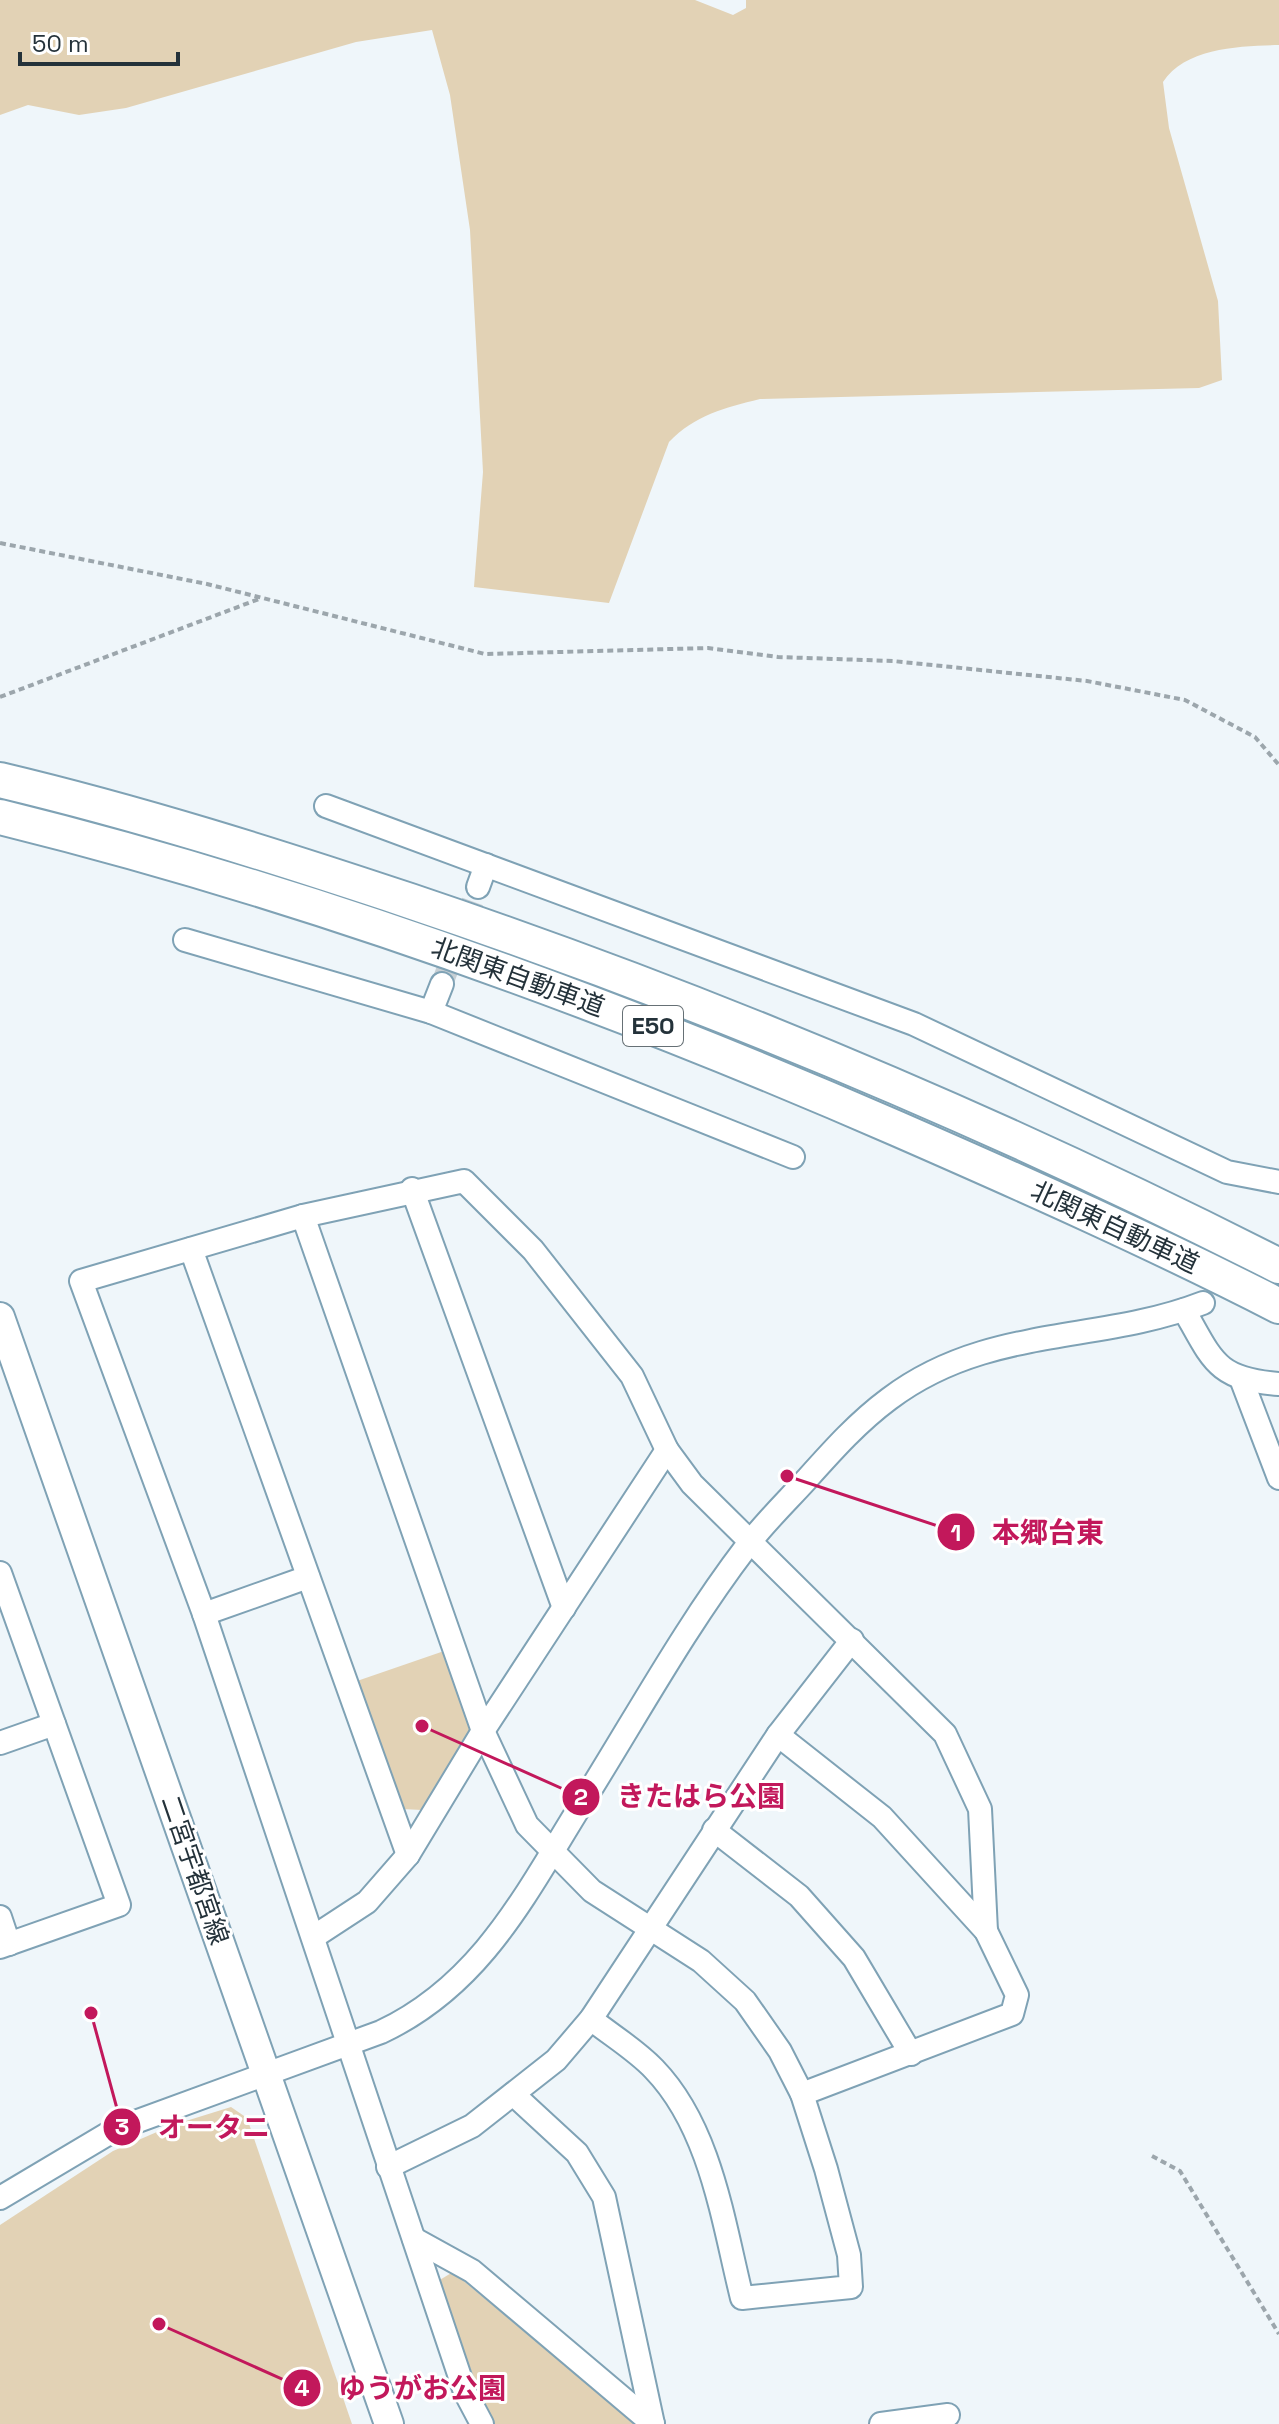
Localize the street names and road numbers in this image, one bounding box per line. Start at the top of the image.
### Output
street label: 北関東自動車道 [427,930,609,1024]
road number: E50 [623,1006,683,1046]
street label: 北関東自動車道 [1025,1173,1205,1281]
street label: 二宮宇都宮線 [154,1791,236,1949]

